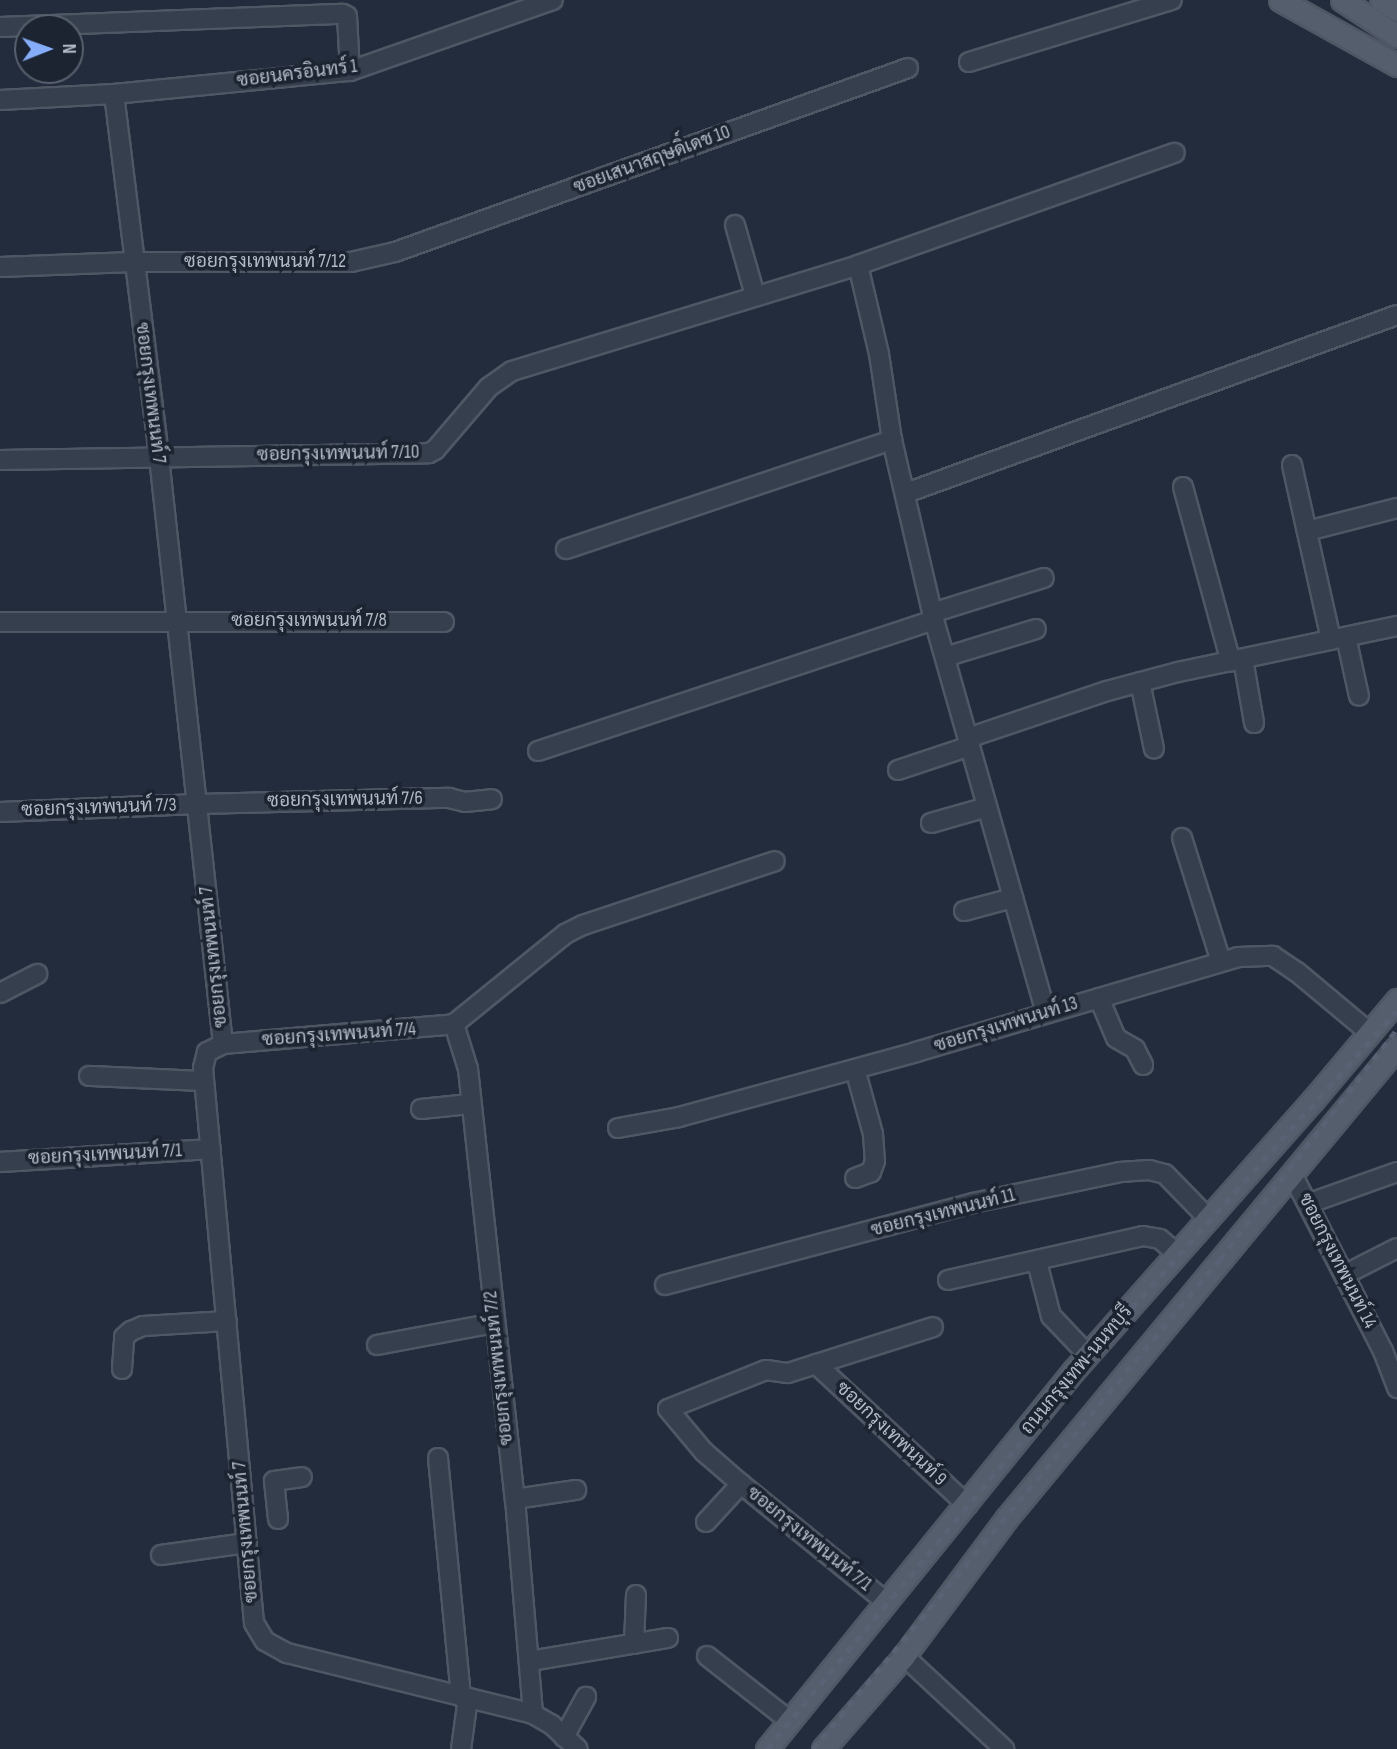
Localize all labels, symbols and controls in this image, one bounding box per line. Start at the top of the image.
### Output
north arrow [14,14,84,84]
text: N [57,43,80,54]
street label: ซอยนครอินทร์ 1 [236,55,358,93]
street label: ซอยเสนาสฤษดิ์เดช 10 [571,121,733,199]
street label: ซอยกรุงเทพนนท์ 7/12 [184,251,346,273]
street label: ซอยกรุงเทพนนท์ 7 [130,321,170,465]
street label: ซอยกรุงเทพนนท์ 7/10 [257,441,419,467]
street label: ซอยกรุงเทพนนท์ 7/8 [231,610,387,632]
street label: ซอยกรุงเทพนนท์ 7/6 [267,787,423,813]
street label: ซอยกรุงเทพนนท์ 7/3 [21,794,177,822]
street label: ซอยกรุงเทพนนท์ 7 [195,885,233,1029]
street label: ซอยกรุงเทพนนท์ 13 [931,992,1081,1058]
street label: ซอยกรุงเทพนนท์ 7/4 [261,1018,417,1052]
street label: ซอยกรุงเทพนนท์ 7/1 [28,1140,182,1170]
street label: ซอยกรุงเทพนนท์ 11 [869,1184,1017,1242]
street label: ซอยกรุงเทพนนท์ 14 [1293,1190,1381,1332]
street label: ซอยกรุงเทพนนท์ 7/2 [480,1290,518,1446]
street label: ถนนกรุงเทพ-นนทบุรี [1016,1301,1138,1439]
street label: ซอยกรุงเทพนนท์ 9 [831,1377,951,1491]
street label: ซอยกรุงเทพนนท์ 7 [228,1460,264,1604]
street label: ซอยกรุงเทพนนท์ 7/1 [742,1482,876,1596]

